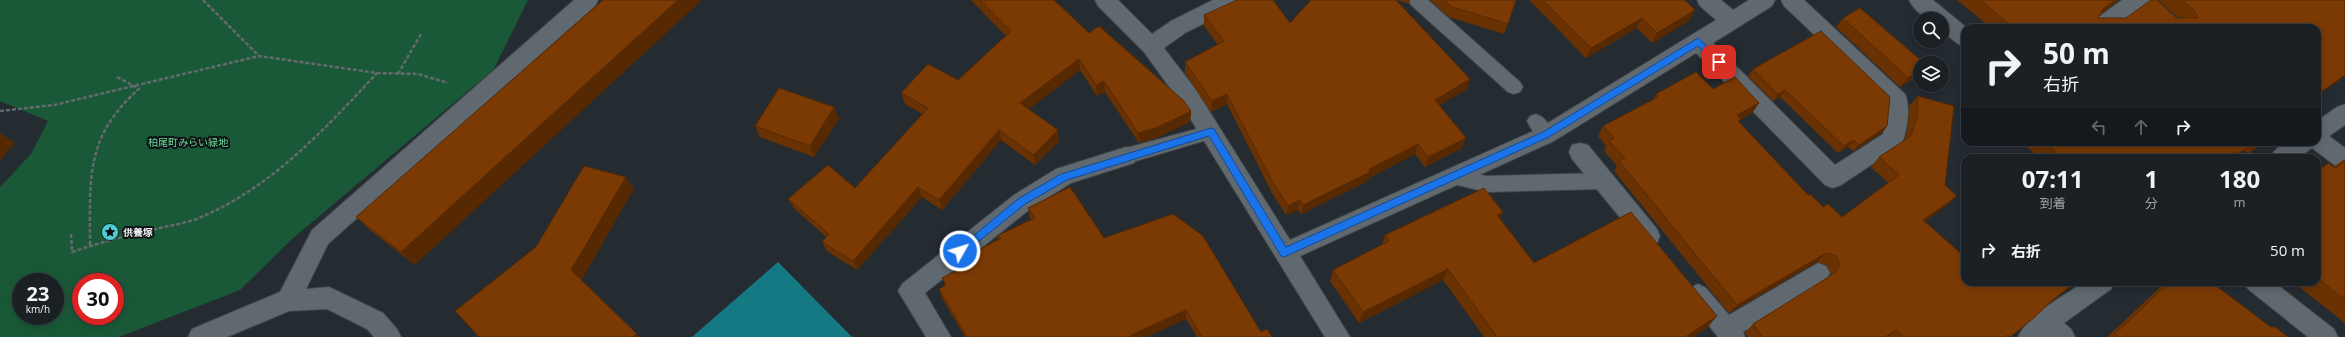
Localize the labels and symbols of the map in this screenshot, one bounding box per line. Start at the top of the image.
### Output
pin [1702,45,1736,79]
park label: 柏尾町みらい緑地 [148,135,229,149]
place icon: 供養塚 [100,222,120,242]
place label: 供養塚 [123,225,153,239]
position arrow [939,230,981,272]
speed limit sign: 30 [72,273,124,325]

